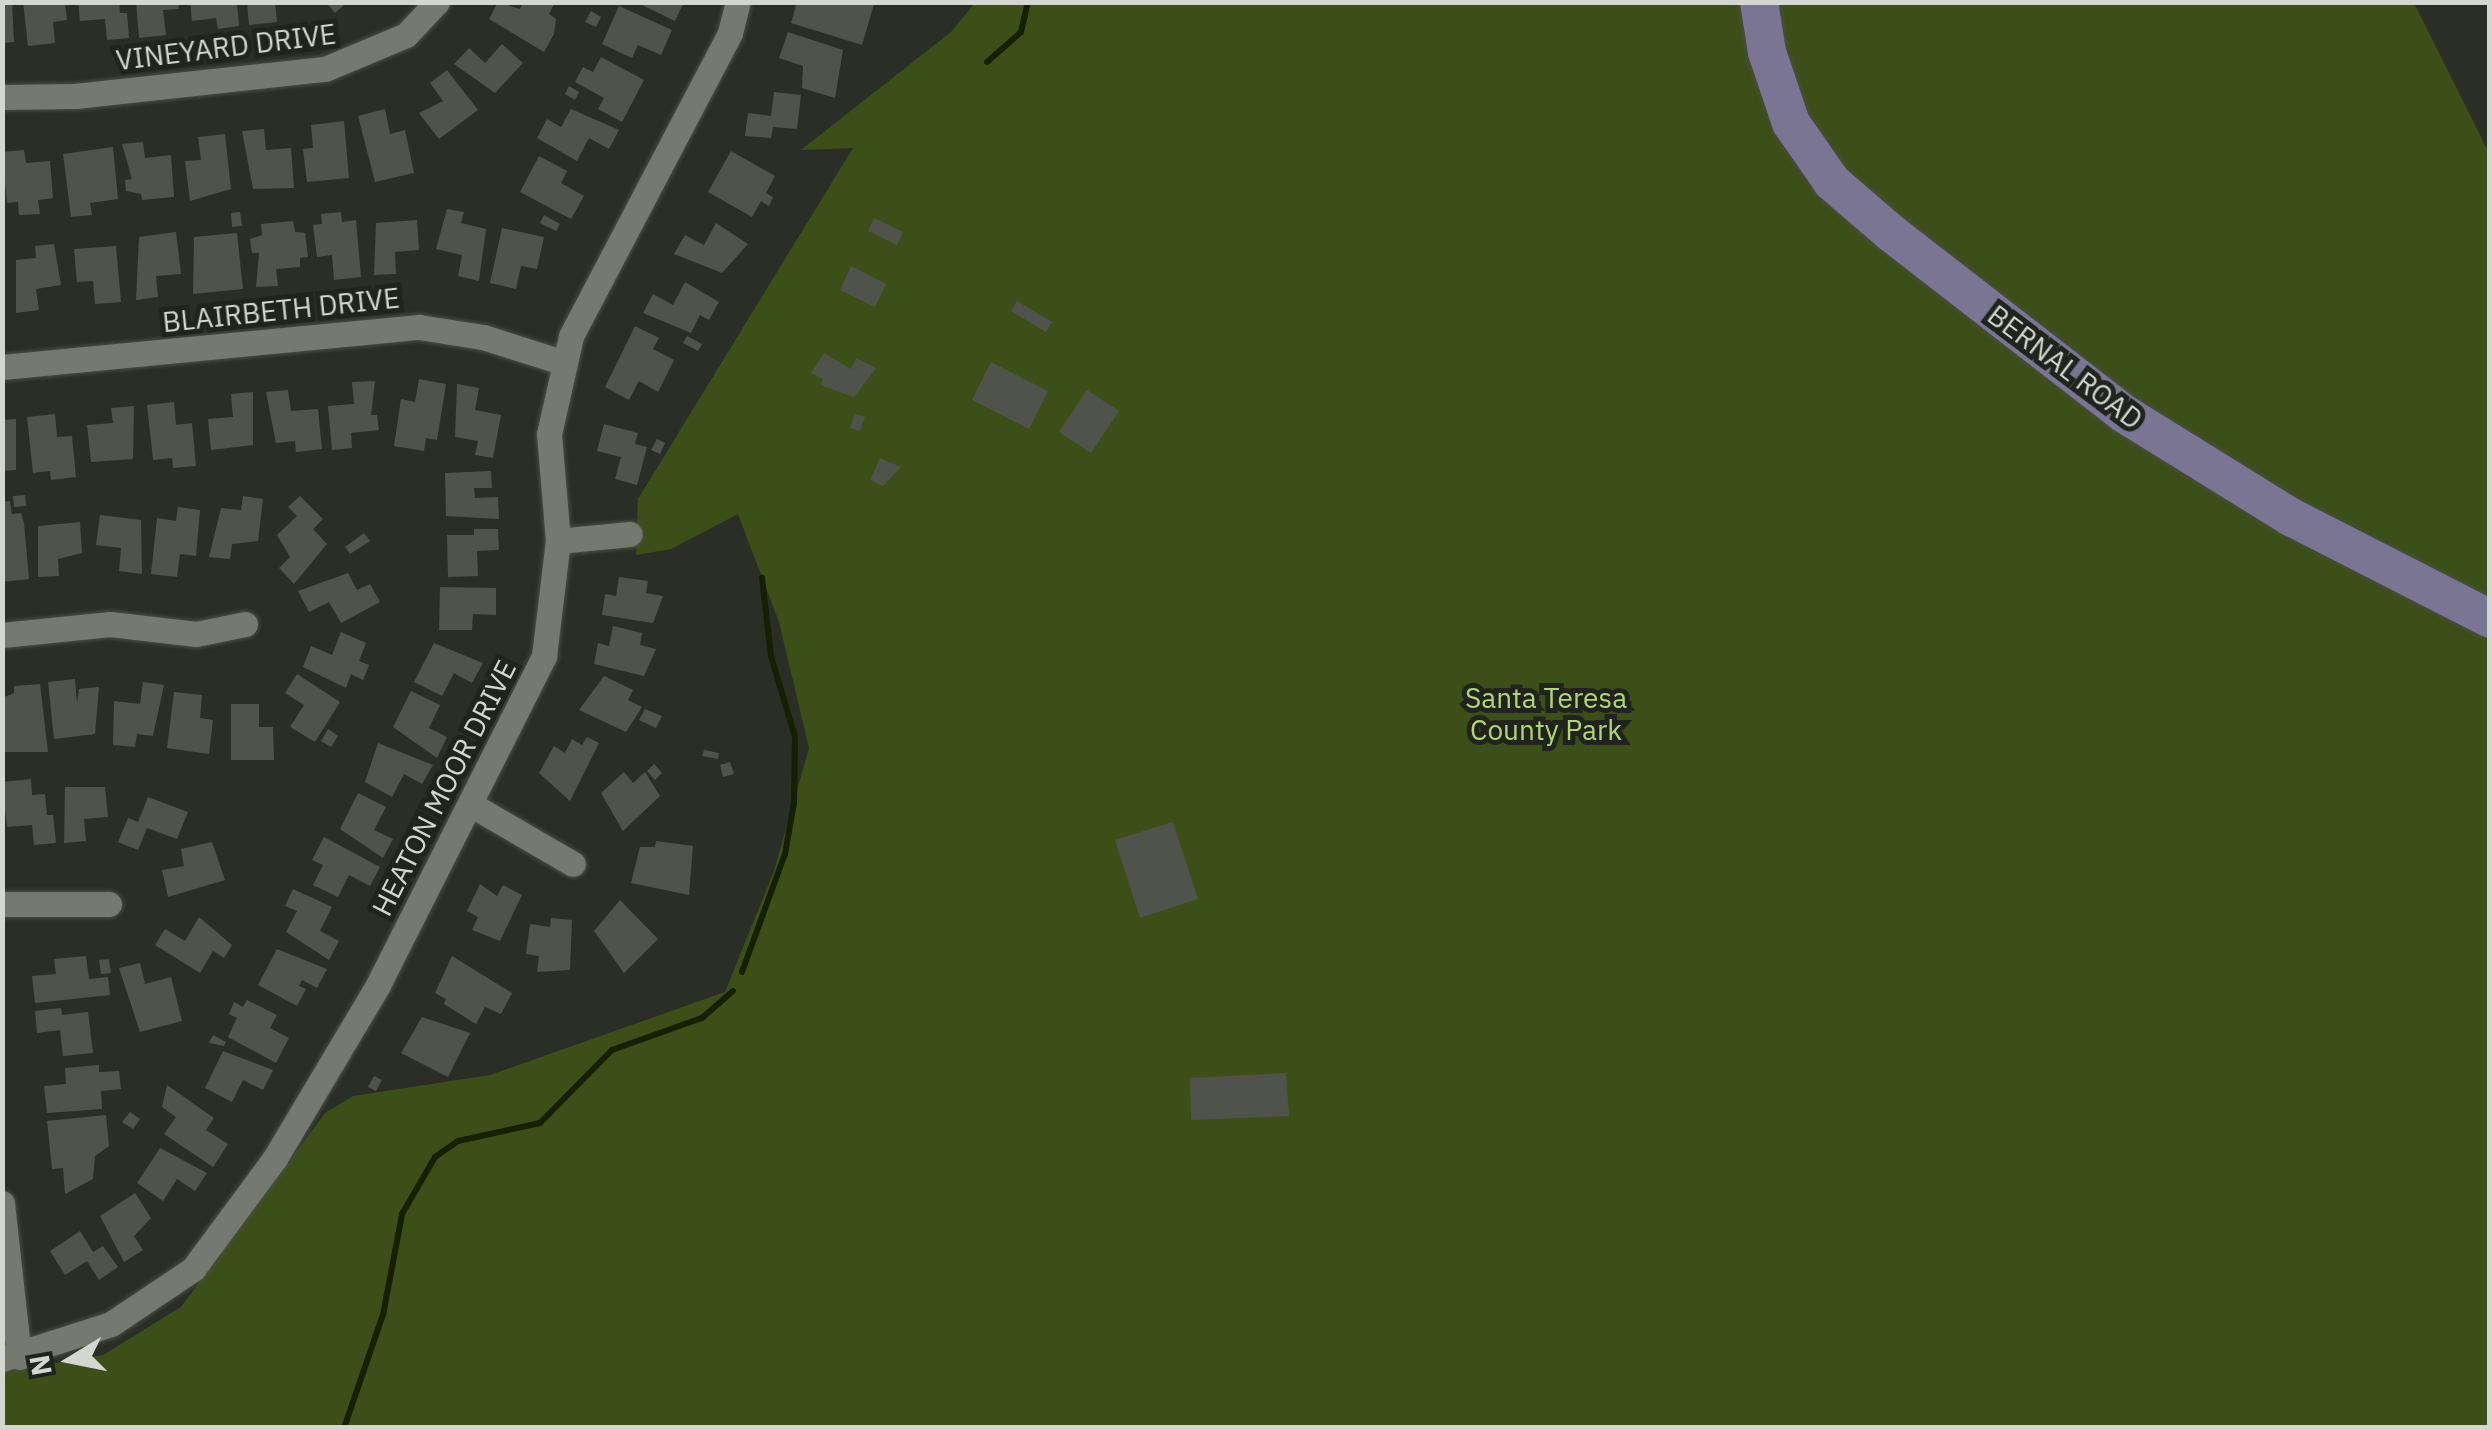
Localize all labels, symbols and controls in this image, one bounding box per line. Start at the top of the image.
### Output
street label: VINEYARD DRIVE [114,17,338,77]
street label: BLAIRBETH DRIVE [161,281,401,339]
street label: BERNAL ROAD [1981,298,2149,436]
street label: HEATON MOOR DRIVE [365,655,523,921]
park label: Santa Teresa County Park [1465,681,1627,747]
north arrow [20,1310,120,1410]
text: N [20,1352,60,1378]

